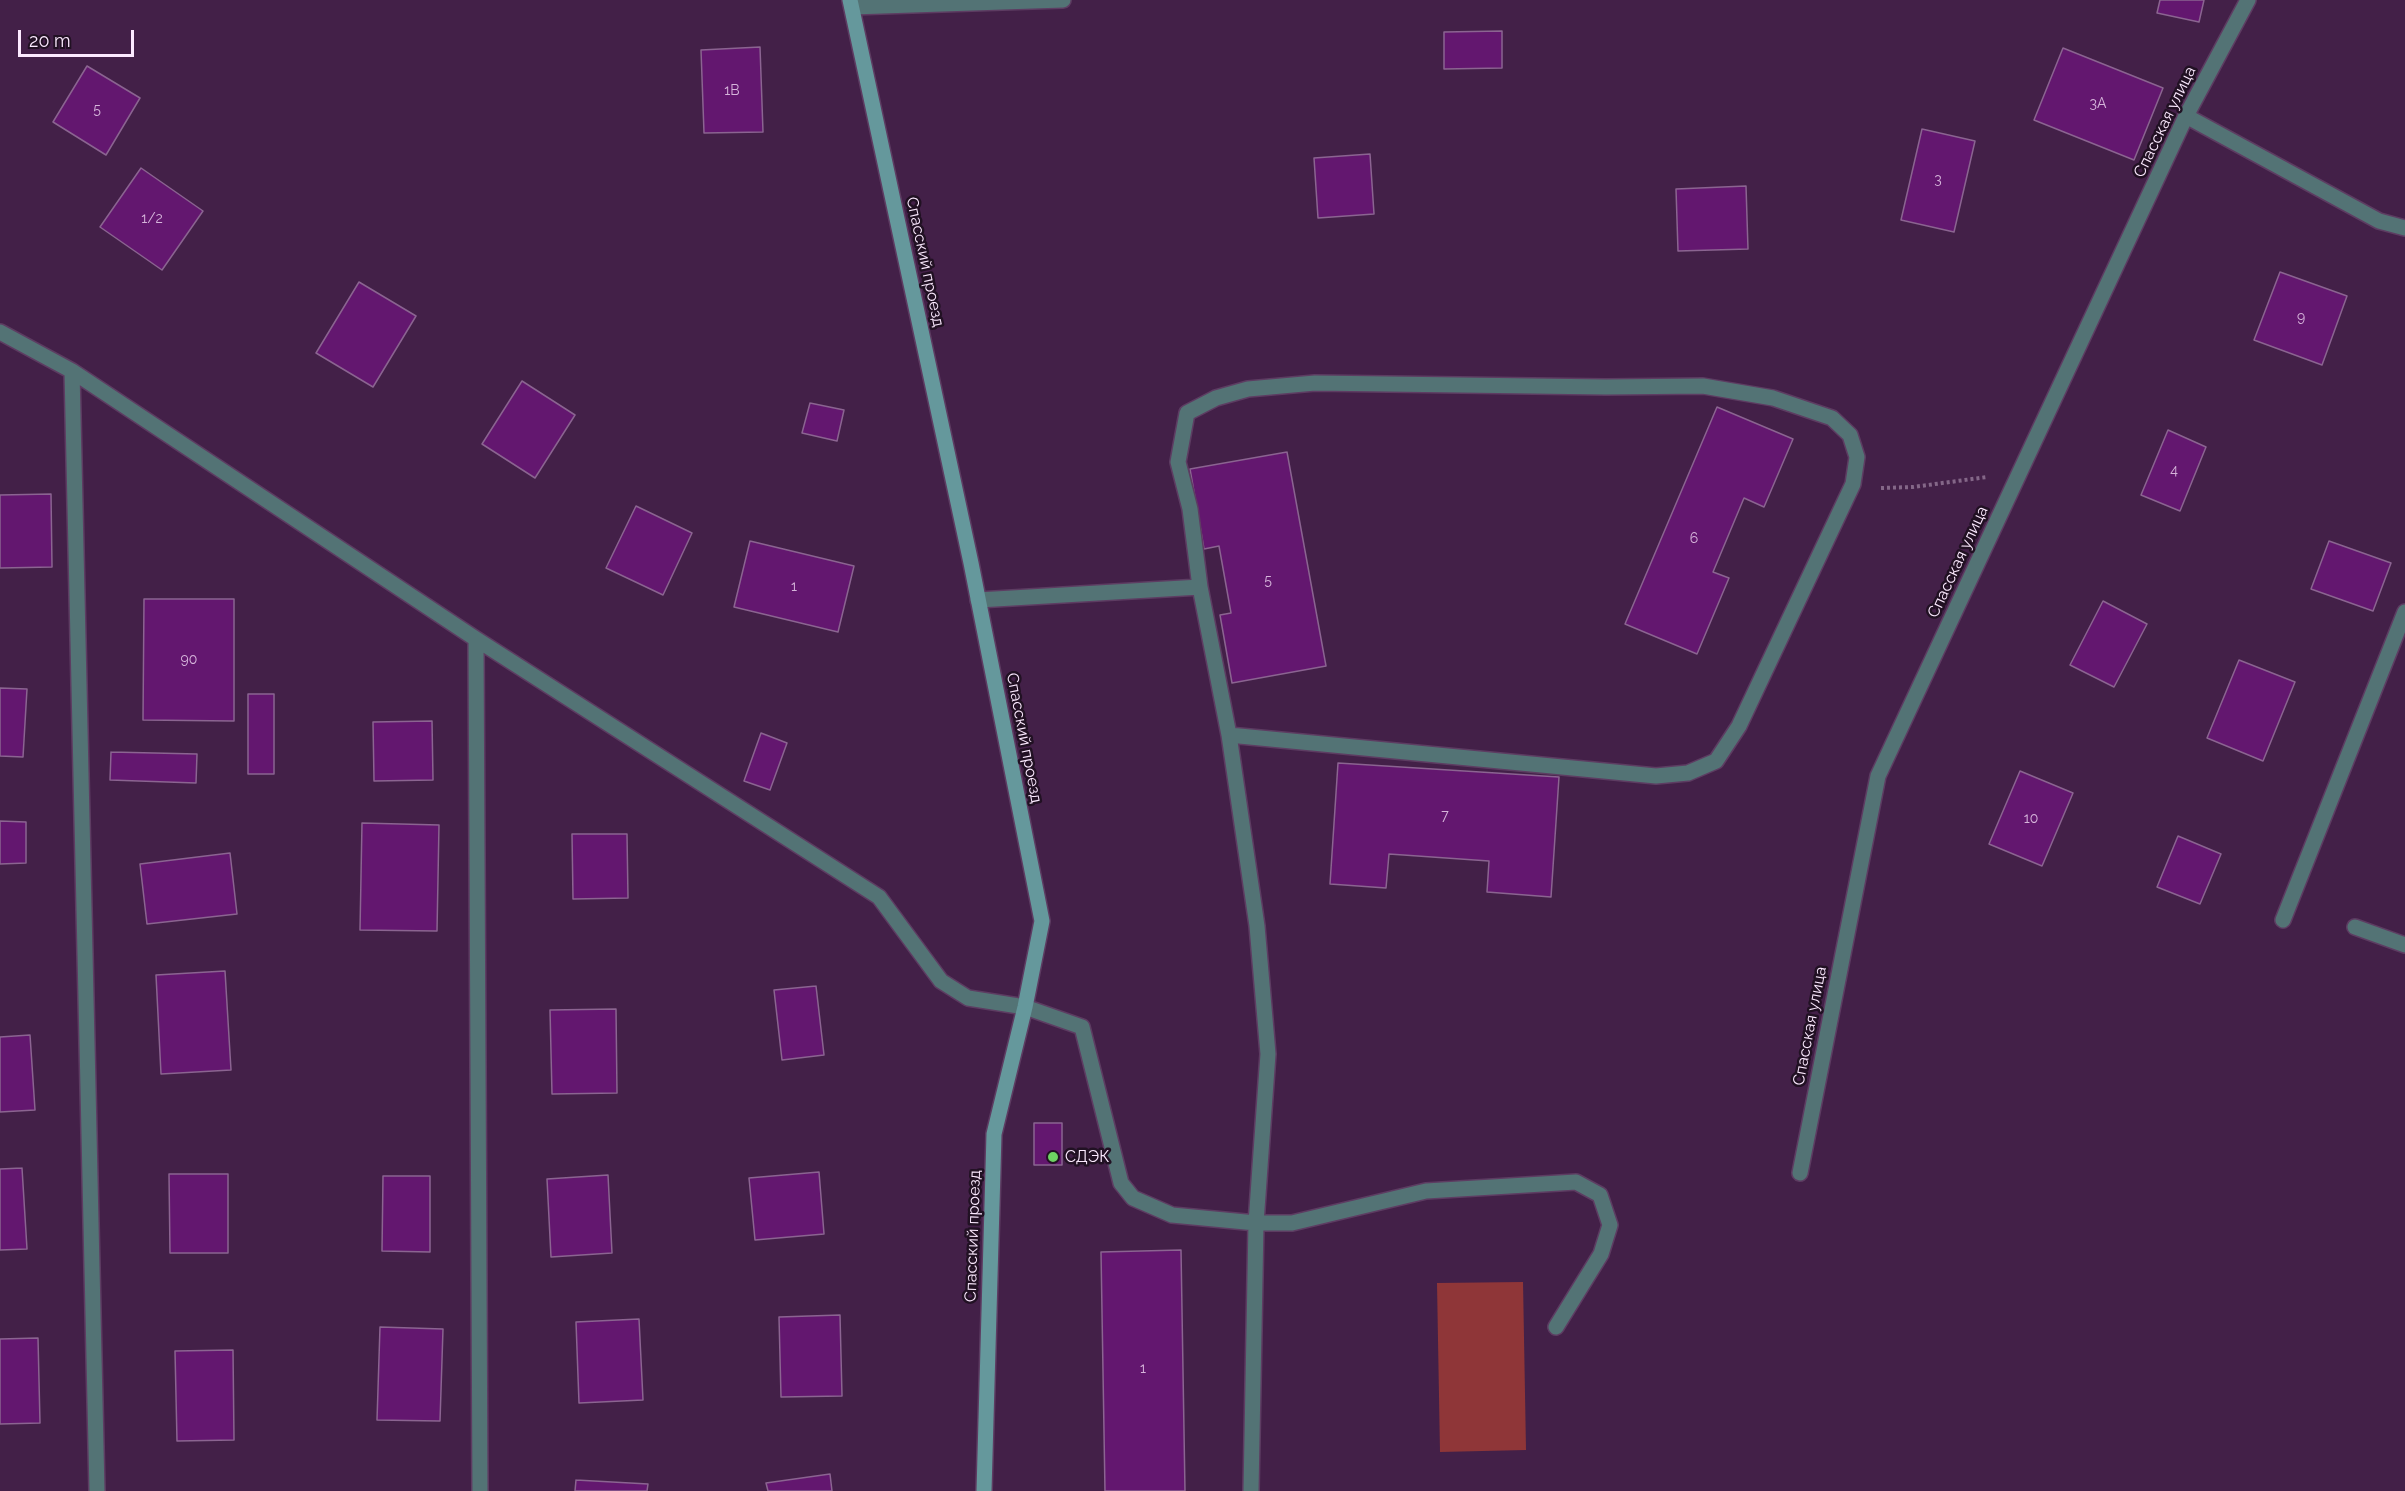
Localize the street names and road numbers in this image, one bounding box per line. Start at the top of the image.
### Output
street label: Спасская улица [2130,63,2200,181]
street label: Спасский проезд [902,195,948,329]
street label: Спасская улица [1924,503,1992,621]
street label: Спасский проезд [1002,671,1046,805]
street label: Спасская улица [1789,965,1831,1087]
street label: Спасский проезд [961,1170,985,1302]

